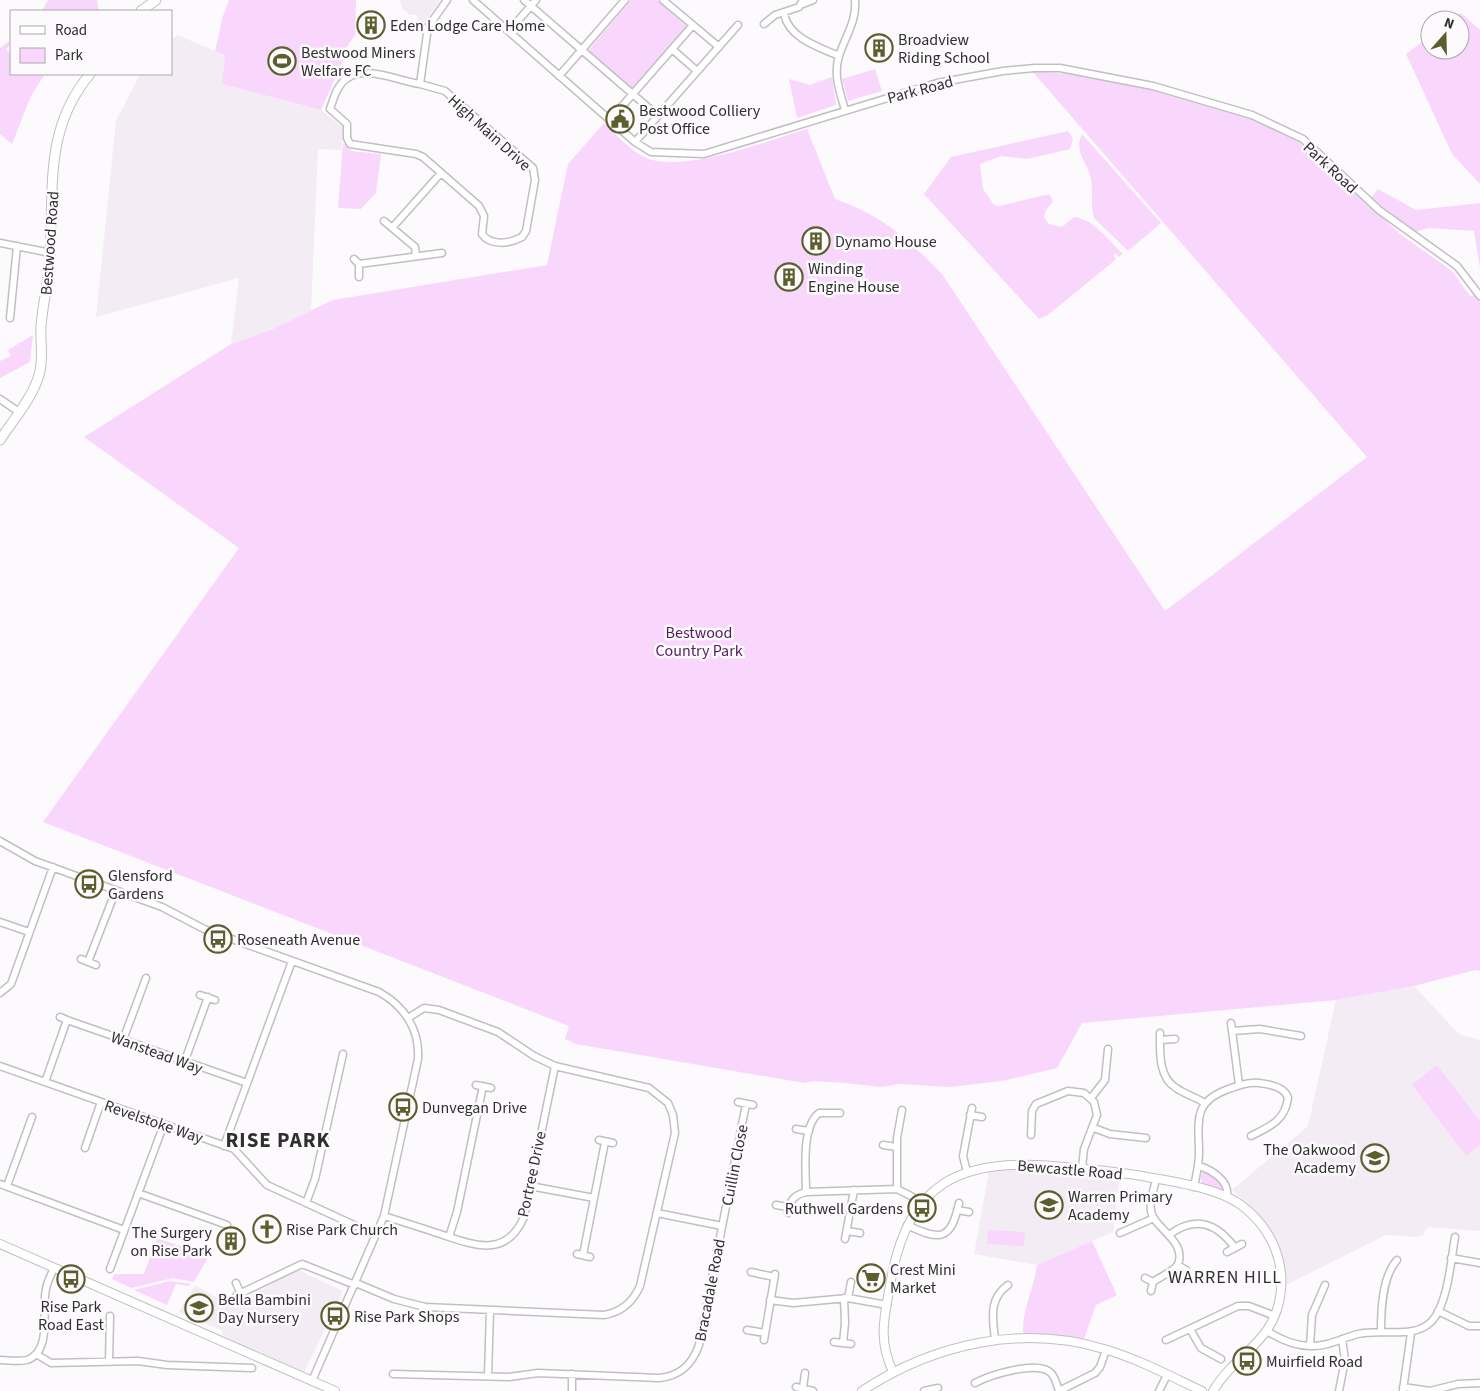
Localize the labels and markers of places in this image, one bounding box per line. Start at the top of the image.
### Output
building icon: Eden Lodge Care Home [356,10,386,40]
place label: Eden Lodge Care Home [390,15,545,37]
place label: Broadview Riding School [898,29,990,69]
building icon: Broadview Riding School [864,33,894,63]
place label: Bestwood Miners Welfare FC [301,42,416,82]
sports icon: Bestwood Miners Welfare FC [267,46,297,76]
place label: Bestwood Colliery Post Office [639,100,761,140]
public building icon: Bestwood Colliery Post Office [605,104,635,134]
building icon: Dynamo House [801,226,831,256]
place label: Dynamo House [835,231,937,253]
place label: Winding Engine House [808,258,900,298]
building icon: Winding Engine House [774,262,804,292]
place label: Glensford Gardens [108,865,173,905]
bus stop icon: Glensford Gardens [74,869,104,899]
bus stop icon: Roseneath Avenue [203,924,233,954]
place label: Roseneath Avenue [237,929,360,951]
bus stop icon: Dunvegan Drive [388,1092,418,1122]
place label: Dunvegan Drive [422,1097,527,1119]
place label: The Oakwood Academy [1263,1139,1357,1179]
school or university icon: The Oakwood Academy [1360,1143,1390,1173]
place label: Warren Primary Academy [1068,1186,1173,1226]
school or university icon: Warren Primary Academy [1034,1190,1064,1220]
bus stop icon: Ruthwell Gardens [907,1193,937,1223]
place label: Ruthwell Gardens [785,1198,903,1220]
church icon: Rise Park Church [252,1214,282,1244]
place label: Rise Park Church [286,1219,398,1241]
place label: The Surgery on Rise Park [131,1222,213,1262]
building icon: The Surgery on Rise Park [216,1226,246,1256]
place label: Crest Mini Market [890,1259,956,1299]
supermarket icon: Crest Mini Market [856,1263,886,1293]
bus stop icon: Rise Park Road East [56,1264,86,1294]
place label: Bella Bambini Day Nursery [218,1289,311,1329]
school or university icon: Bella Bambini Day Nursery [184,1293,214,1323]
place label: Rise Park Road East [38,1296,105,1336]
bus stop icon: Rise Park Shops [320,1301,350,1331]
place label: Rise Park Shops [354,1306,460,1328]
bus stop icon: Muirfield Road [1232,1346,1262,1376]
place label: Muirfield Road [1266,1351,1363,1373]

